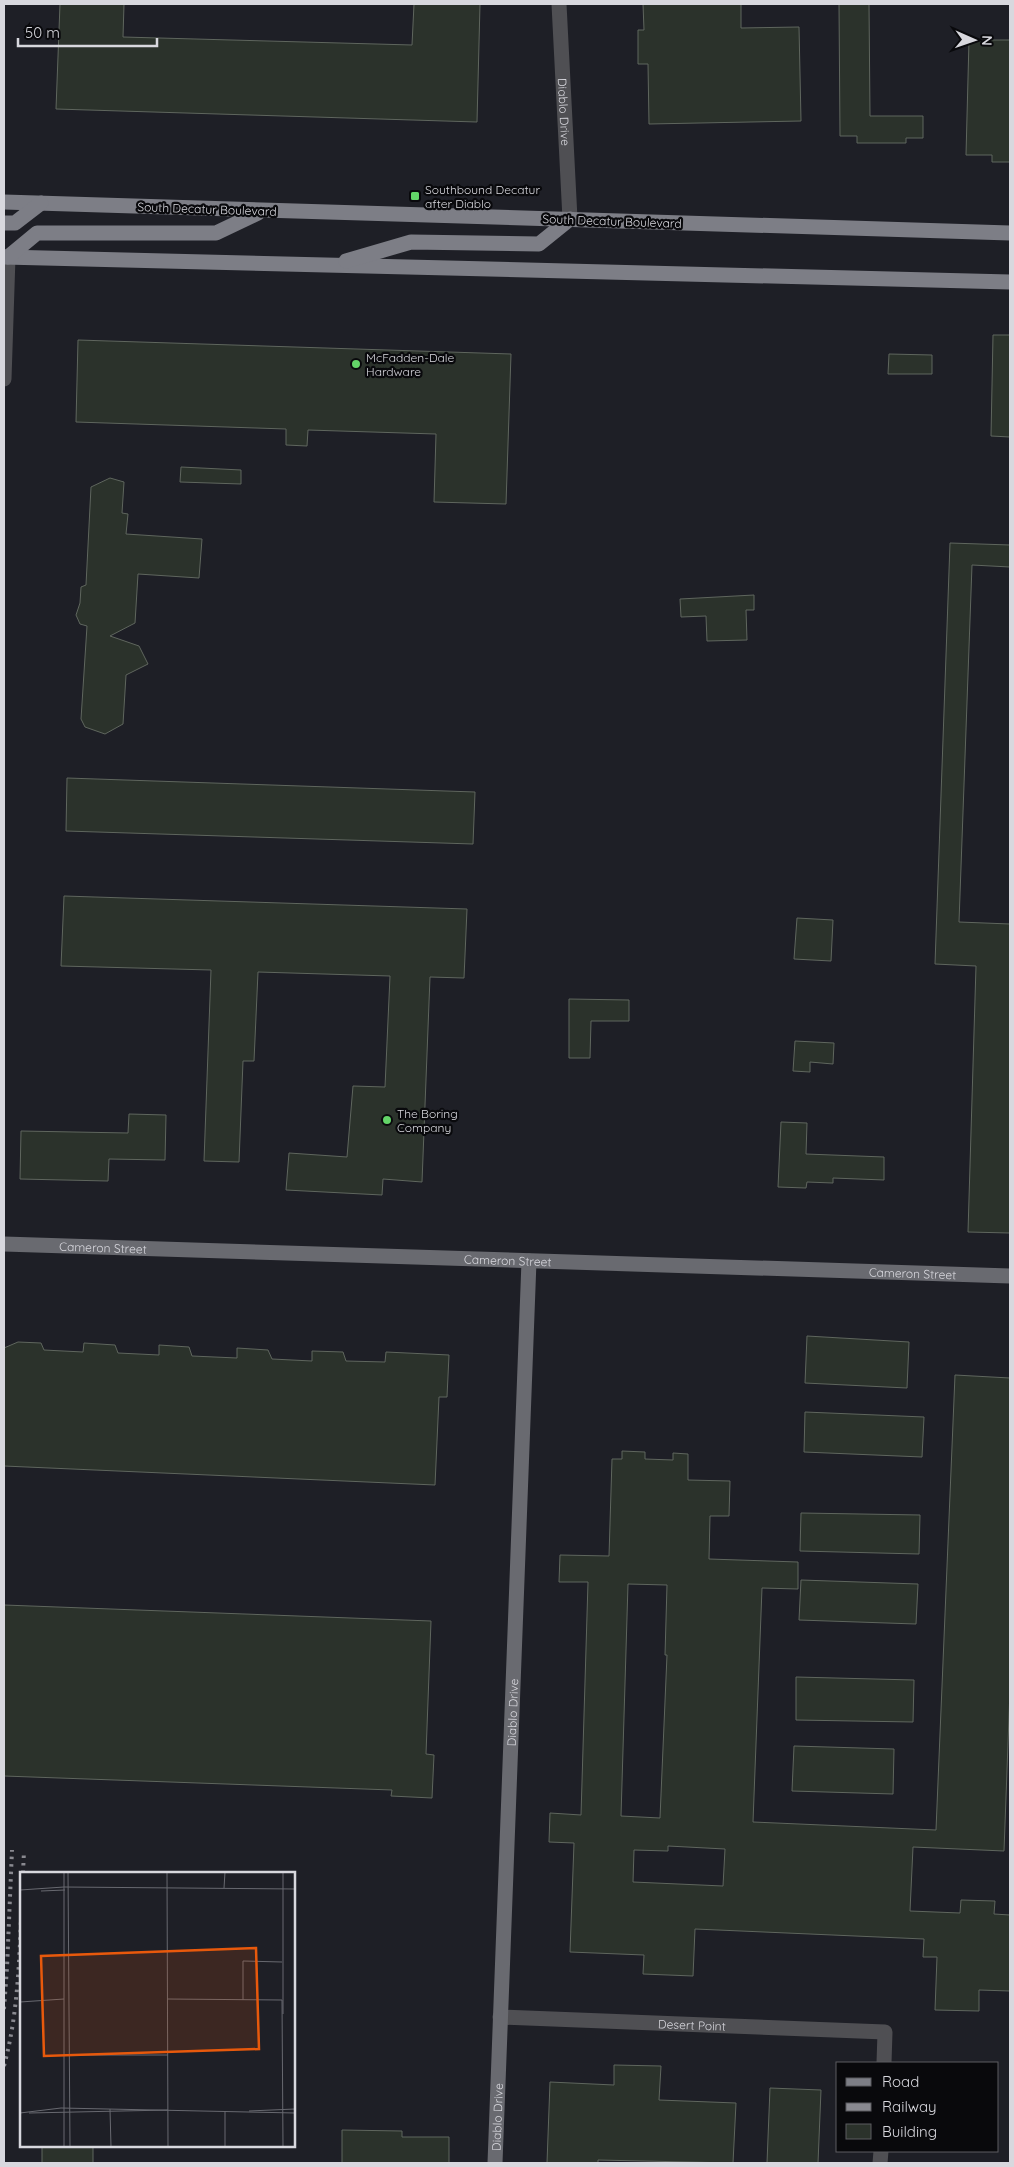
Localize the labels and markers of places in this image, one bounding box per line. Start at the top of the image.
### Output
place label: Southbound Decatur after Diablo [425,182,540,211]
marker: Southbound Decatur after Diablo [409,190,421,202]
place label: McFadden-Dale Hardware [366,350,454,379]
marker: McFadden-Dale Hardware [350,358,362,370]
place label: The Boring Company [397,1106,458,1135]
marker: The Boring Company [381,1114,393,1126]

